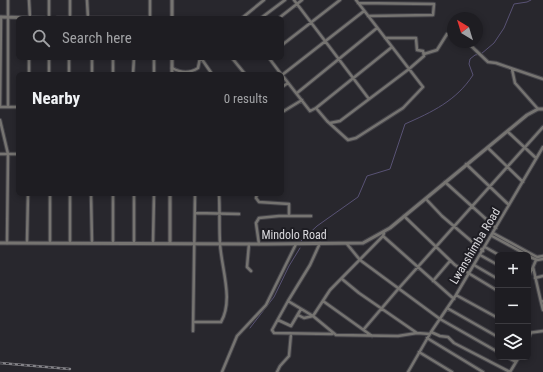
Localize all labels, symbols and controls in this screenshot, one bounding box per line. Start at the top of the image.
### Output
north arrow [447,12,483,48]
search box [16,16,284,60]
icon: search [30,27,52,49]
text: Search here [62,29,132,47]
text: Nearby [32,88,80,108]
text: 0 results [224,91,268,106]
street label: Lwanshimba Road [447,205,503,287]
street label: Mindolo Road [261,228,327,242]
map controls [495,252,531,360]
button: + [495,252,531,288]
button: − [495,288,531,324]
button: layers [495,324,531,360]

